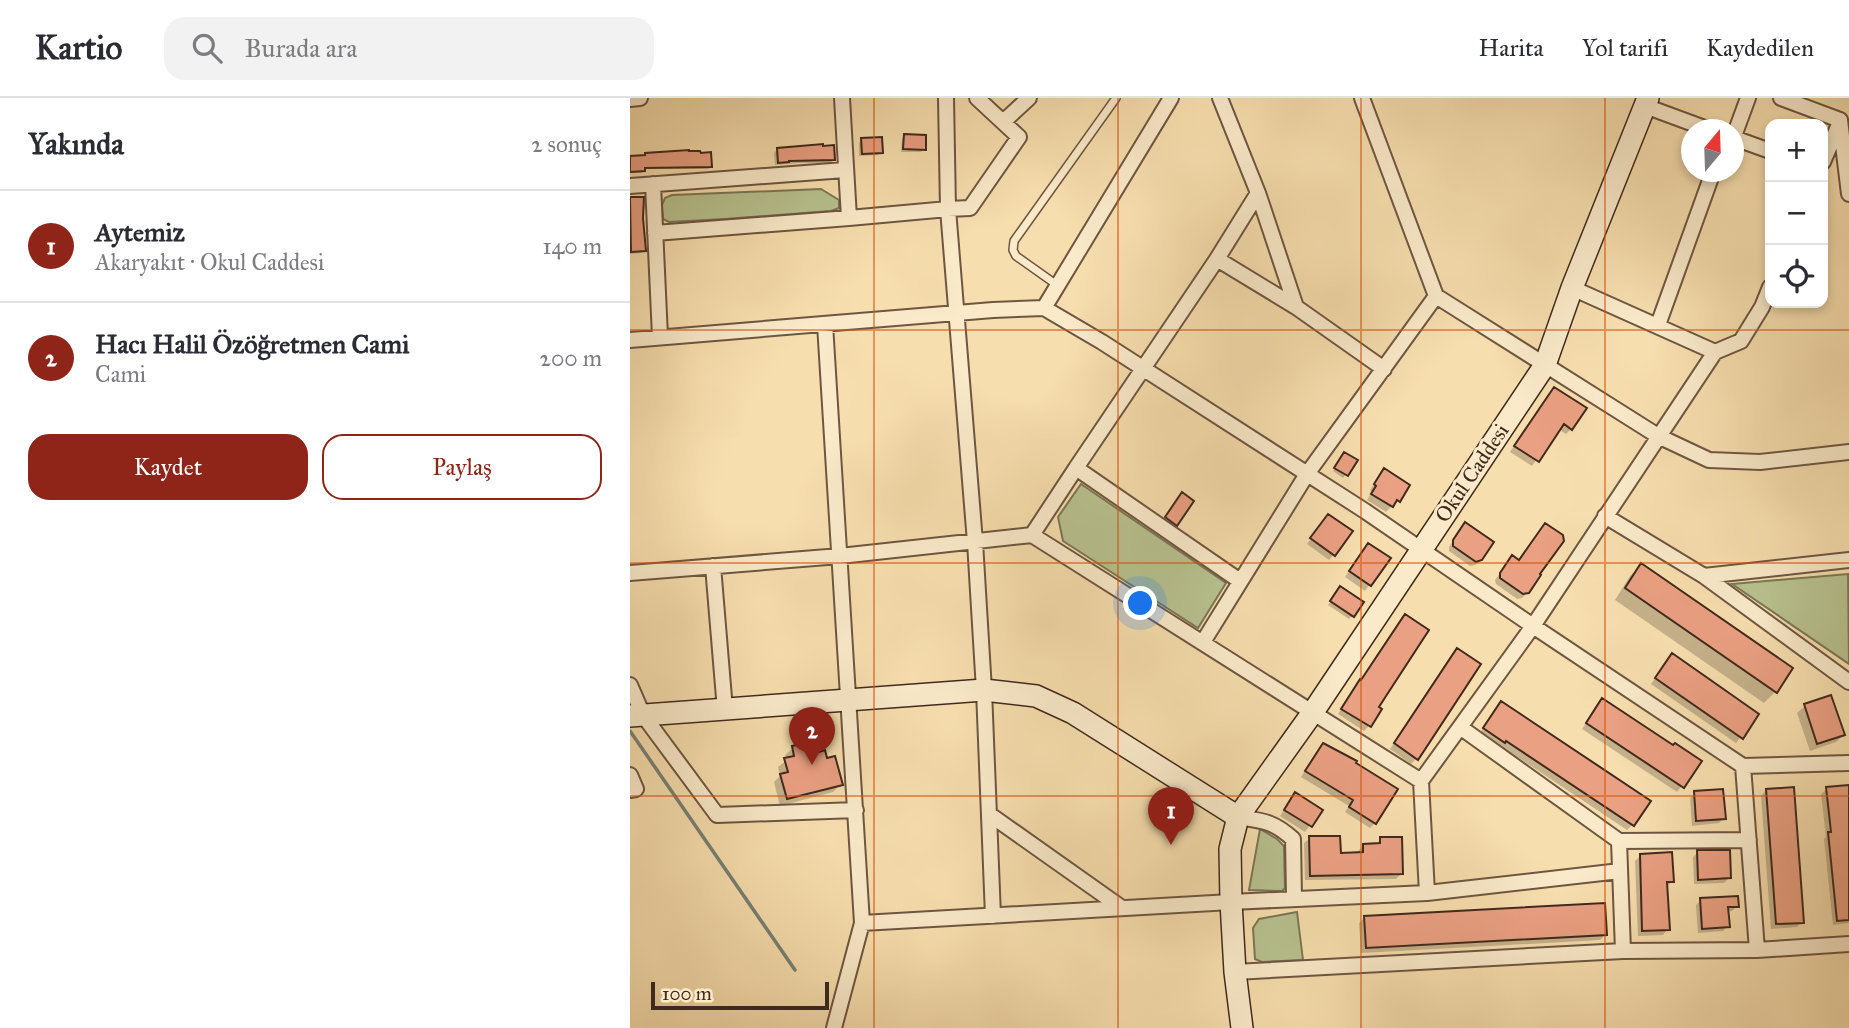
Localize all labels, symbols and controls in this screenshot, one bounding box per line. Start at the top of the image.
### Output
search box [164,17,654,80]
text: Kartio [35,28,122,68]
icon: search [188,29,226,67]
text: Burada ara [244,32,358,64]
text: Harita [1479,33,1544,63]
text: Yol tarifi [1582,33,1668,63]
text: Kaydedilen [1706,33,1814,63]
north arrow [1681,119,1744,182]
map controls [1765,119,1828,308]
button: + [1765,119,1828,182]
text: Yakında [28,126,124,162]
text: 2 sonuç [531,130,602,158]
button: − [1765,182,1828,245]
text: Aytemiz [95,216,185,248]
text: 1 [46,232,56,260]
text: 140 m [542,232,602,260]
button: locate [1765,245,1828,308]
text: Akaryakıt · Okul Caddesi [95,248,324,276]
text: Hacı Halil Özöğretmen Cami [95,328,409,360]
text: 2 [45,344,57,372]
text: 200 m [540,344,602,372]
text: Cami [95,360,146,388]
street label: Okul Caddesi [1429,419,1515,527]
button: Kaydet [28,434,308,500]
button: Paylaş [322,434,602,500]
your location [1123,586,1157,620]
pin: 2 [789,707,835,765]
pin: 1 [1148,787,1194,845]
scale bar [651,979,830,1011]
text: 100 m [662,982,712,1005]

